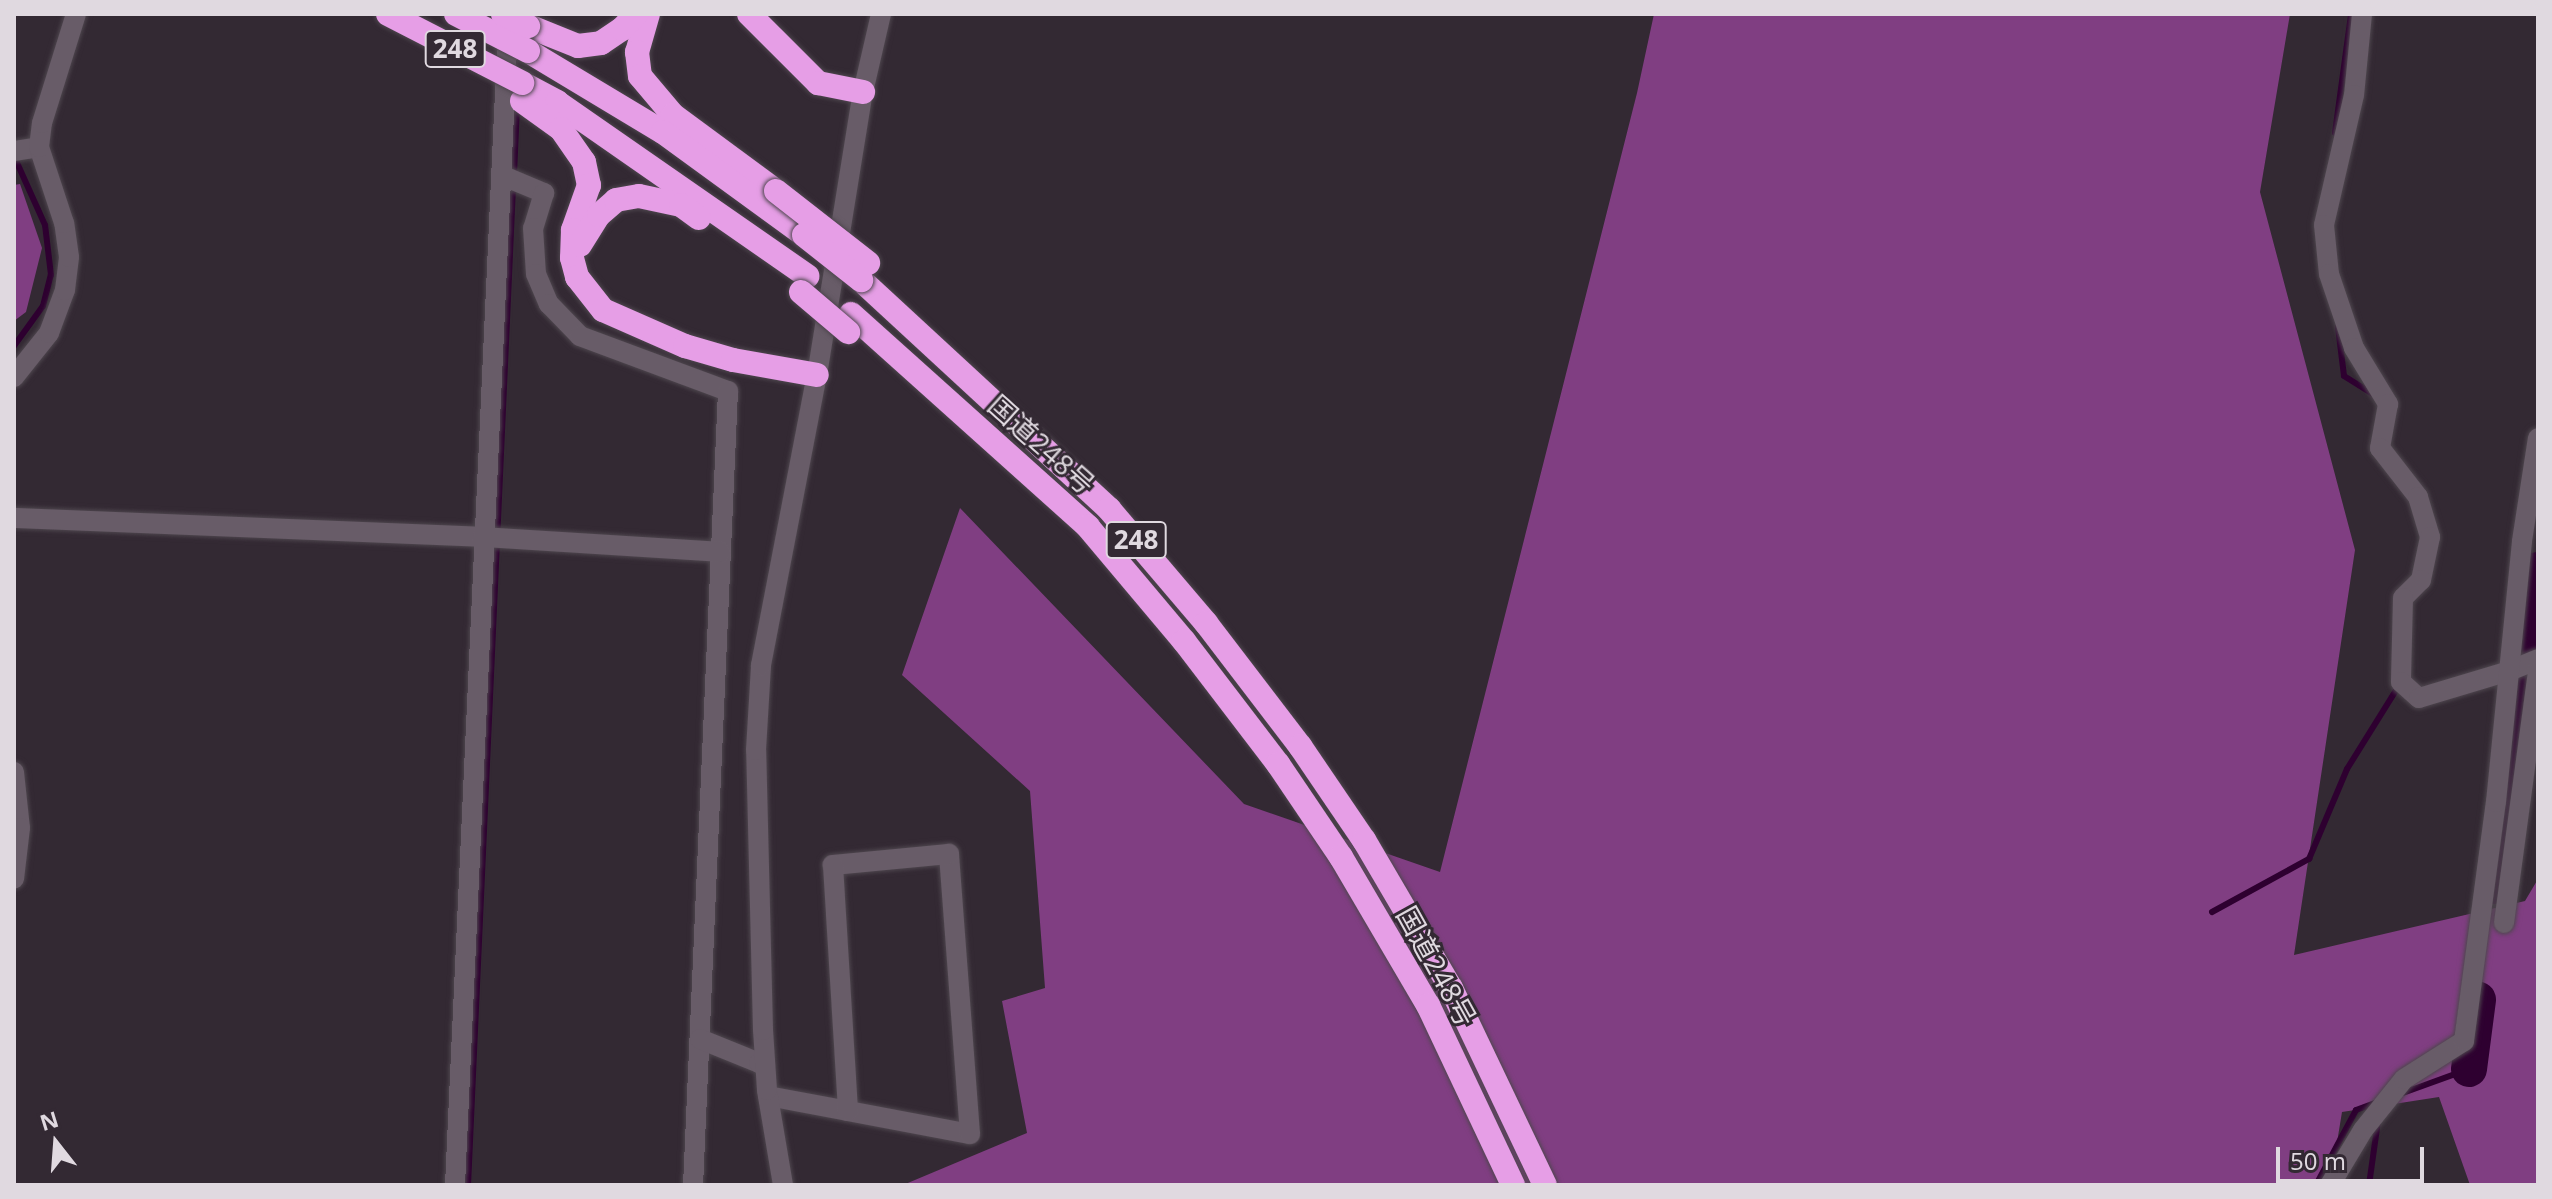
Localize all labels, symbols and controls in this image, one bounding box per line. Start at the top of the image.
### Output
road number: 248 [423,27,487,71]
street label: 国道248号 [982,387,1102,501]
road number: 248 [1104,518,1168,562]
street label: 国道248号 [1390,900,1484,1032]
north arrow [16,1103,96,1183]
text: N [36,1103,62,1137]
scale bar [2280,1131,2428,1181]
text: 50 m [2290,1144,2346,1177]

